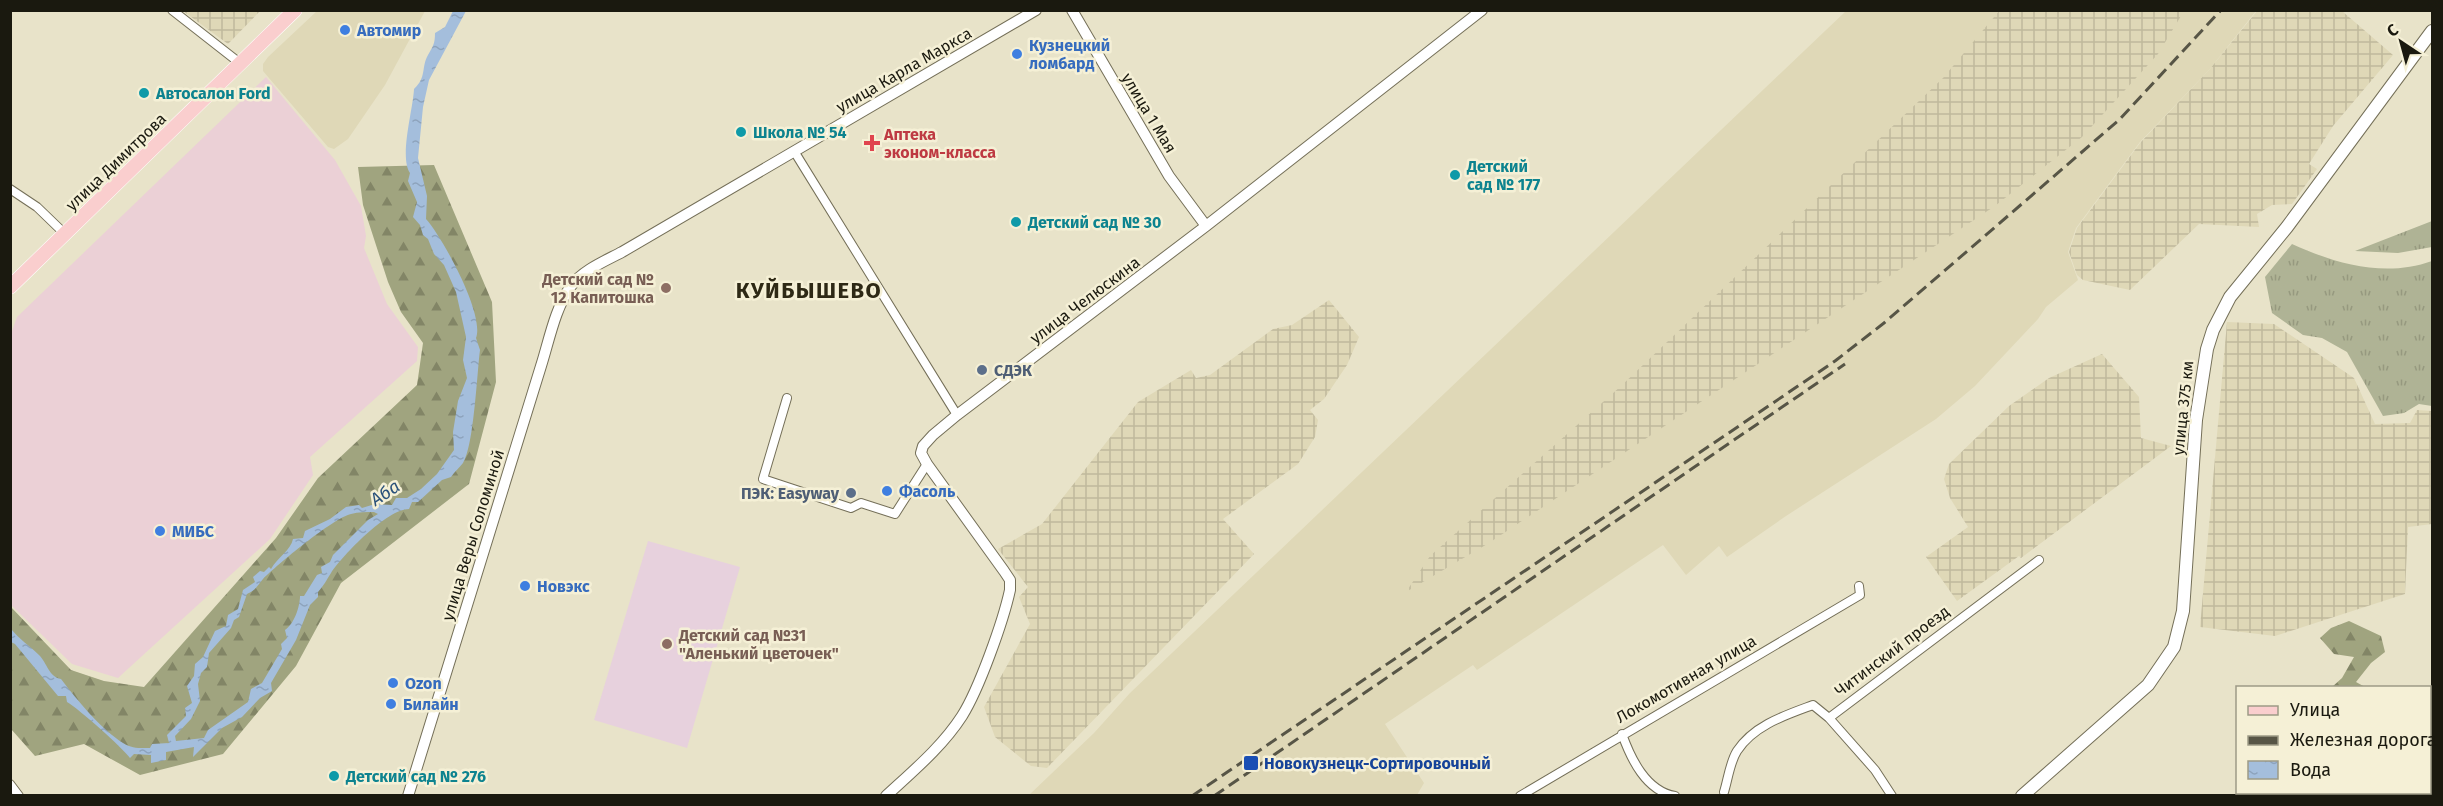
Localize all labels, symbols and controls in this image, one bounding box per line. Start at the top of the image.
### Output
north arrow [2371,12,2431,72]
text: С [2383,19,2402,41]
place label: Автомир [356,21,421,40]
marker: Автомир [338,23,352,37]
street label: улица Карла Маркса [833,23,975,117]
place label: Кузнецкий ломбард [1029,36,1110,73]
marker: Кузнецкий ломбард [1010,47,1024,61]
street label: улица 1 Мая [1118,70,1180,156]
place label: Автосалон Ford [155,84,271,103]
marker: Автосалон Ford [137,86,151,100]
street label: улица Димитрова [62,109,170,215]
place label: Школа № 54 [753,123,847,142]
marker: Школа № 54 [734,125,748,139]
place label: Аптека эконом-класса [883,125,996,162]
marker: Аптека эконом-класса [865,136,879,150]
place label: Детский сад № 177 [1466,157,1541,194]
marker: Детский сад № 177 [1448,168,1462,182]
place label: Детский сад № 30 [1027,213,1161,232]
marker: Детский сад № 30 [1009,215,1023,229]
street label: улица Челюскина [1026,252,1144,348]
place label: Детский сад № 12 Капитошка [541,270,654,307]
district label: КУЙБЫШЕВО [736,277,882,304]
marker: Детский сад № 12 Капитошка [659,281,673,295]
street label: улица 375 км [2169,360,2197,456]
place label: СДЭК [994,361,1033,380]
marker: СДЭК [975,363,989,377]
street label: улица Веры Соломиной [438,447,508,623]
water label: Аба [365,475,404,511]
place label: Фасоль [899,482,956,501]
place label: ПЭК: Easyway [741,484,840,503]
marker: Фасоль [880,484,894,498]
marker: ПЭК: Easyway [844,486,858,500]
place label: МИБС [172,522,215,541]
marker: МИБС [153,524,167,538]
place label: Новэкс [537,577,590,596]
marker: Новэкс [518,579,532,593]
street label: Читинский проезд [1831,602,1953,700]
place label: Детский сад №31 "Аленький цветочек" [678,626,839,663]
street label: Локомотивная улица [1613,631,1759,727]
marker: Детский сад №31 "Аленький цветочек" [660,637,674,651]
place label: Ozon [405,674,442,693]
marker: Ozon [386,676,400,690]
legend [2236,686,2431,794]
place label: Билайн [403,695,459,714]
marker: Билайн [384,697,398,711]
text: Улица [2290,699,2340,721]
text: Железная дорога [2290,729,2437,751]
marker: Новокузнецк-Сортировочный [1242,754,1260,772]
place label: Новокузнецк-Сортировочный [1264,754,1491,773]
text: Вода [2290,759,2331,781]
place label: Детский сад № 276 [345,767,486,786]
marker: Детский сад № 276 [327,769,341,783]

